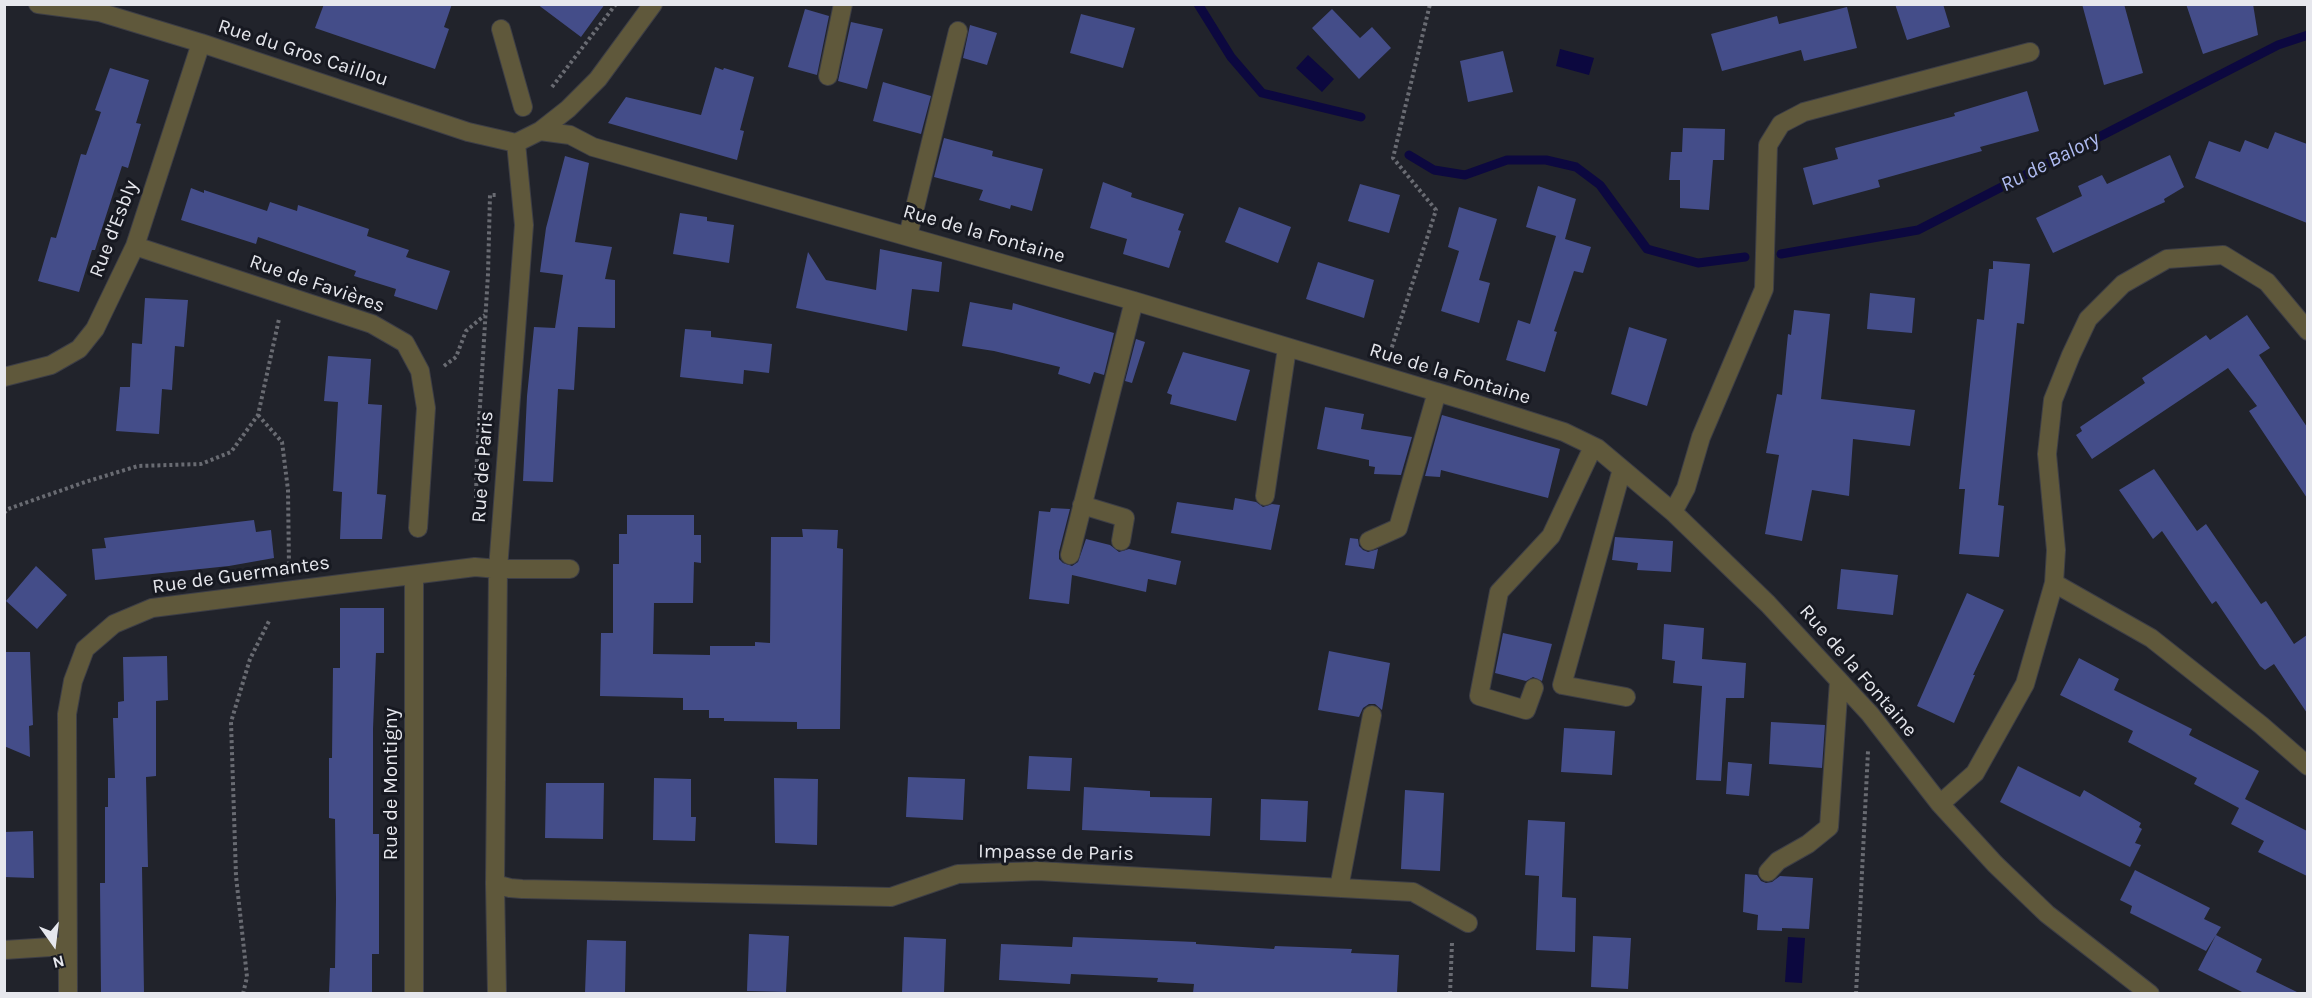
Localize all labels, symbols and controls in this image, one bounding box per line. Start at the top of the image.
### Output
street label: Rue du Gros Caillou [215,14,391,92]
water label: Ru de Balory [1996,126,2104,198]
street label: Rue d'Esbly [84,177,144,281]
street label: Rue de la Fontaine [900,199,1068,269]
street label: Rue de Favières [246,250,388,318]
street label: Rue de la Fontaine [1366,338,1534,410]
street label: Rue de Paris [467,410,499,524]
street label: Rue de Guermantes [151,551,331,599]
street label: Rue de la Fontaine [1794,600,1922,742]
street label: Rue de Montigny [379,708,403,860]
street label: Impasse de Paris [978,840,1134,866]
north arrow [24,914,84,974]
text: N [51,951,66,973]

